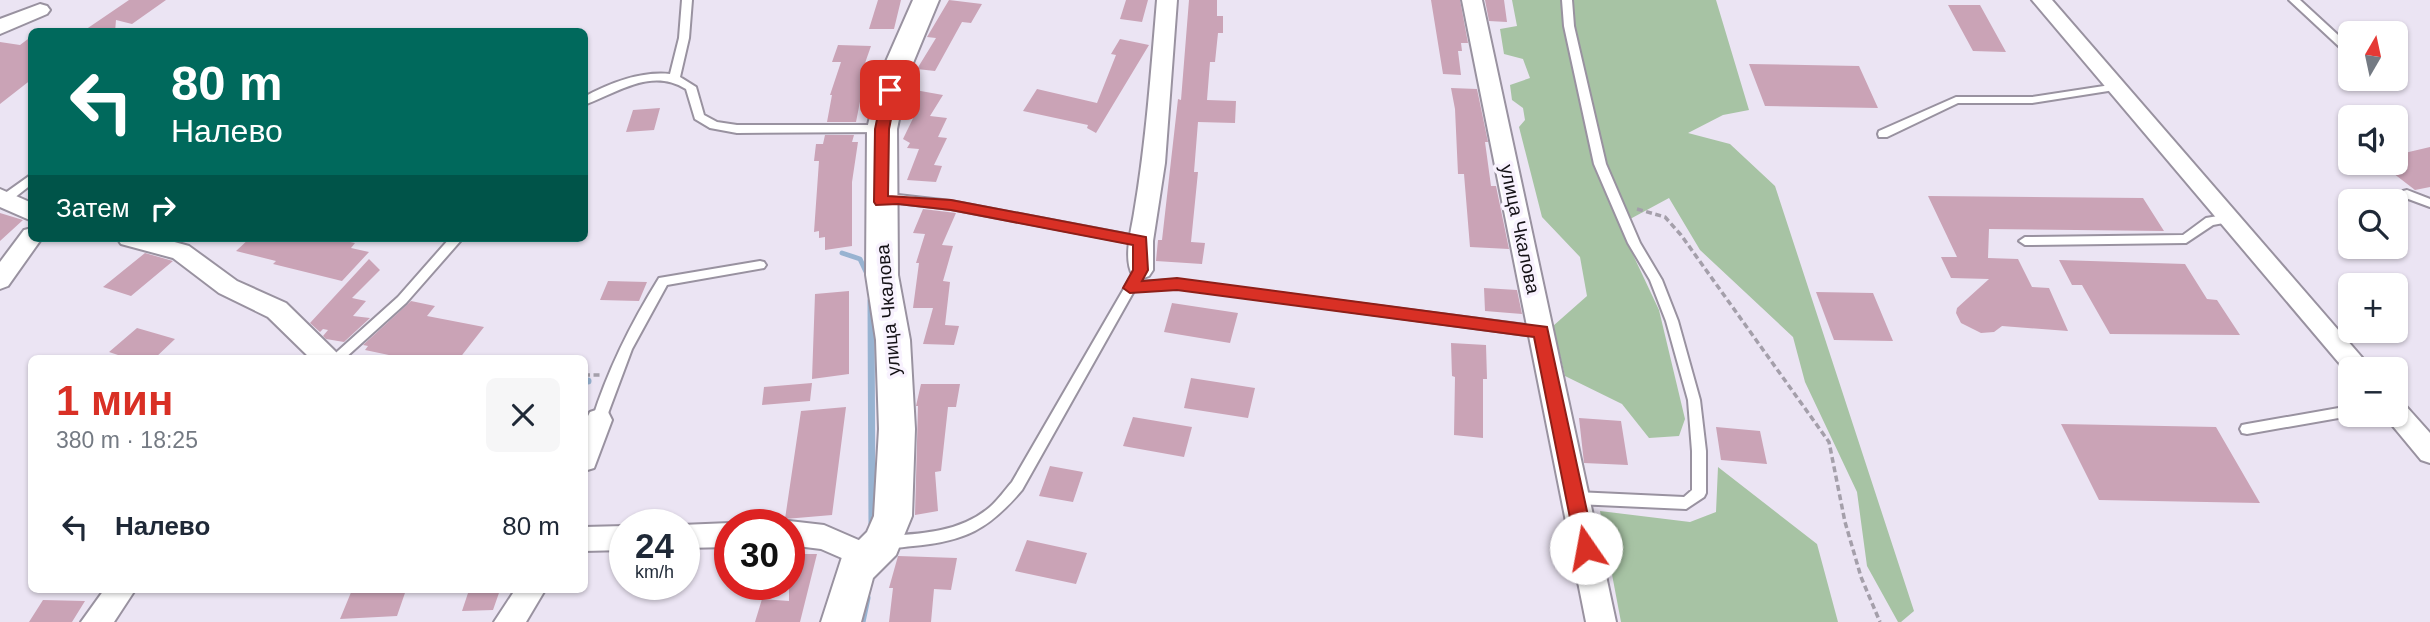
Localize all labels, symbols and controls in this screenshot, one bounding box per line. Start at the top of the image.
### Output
north arrow [2338,21,2408,91]
map controls [2338,21,2408,427]
icon: left [56,56,147,147]
text: 80 m [171,56,283,110]
pin [860,60,920,120]
icon: arrive [871,71,909,109]
button: sound [2338,105,2408,175]
text: Налево [171,113,283,149]
street label: улица Чкалова [1496,162,1544,296]
icon: right [144,189,182,227]
button: search [2338,189,2408,259]
text: Затем [56,193,130,223]
street label: улица Чкалова [872,243,904,377]
button: + [2338,273,2408,343]
button: − [2338,357,2408,427]
text: 1 мин [56,377,173,424]
button: close [486,378,560,452]
text: 380 m · 18:25 [56,427,198,453]
icon: left [56,508,94,546]
speed limit sign: 30 [714,509,805,600]
text: Налево [115,511,210,541]
text: 80 m [502,511,560,541]
position arrow [1549,511,1623,585]
text: 24 [635,526,674,565]
text: km/h [635,562,674,582]

